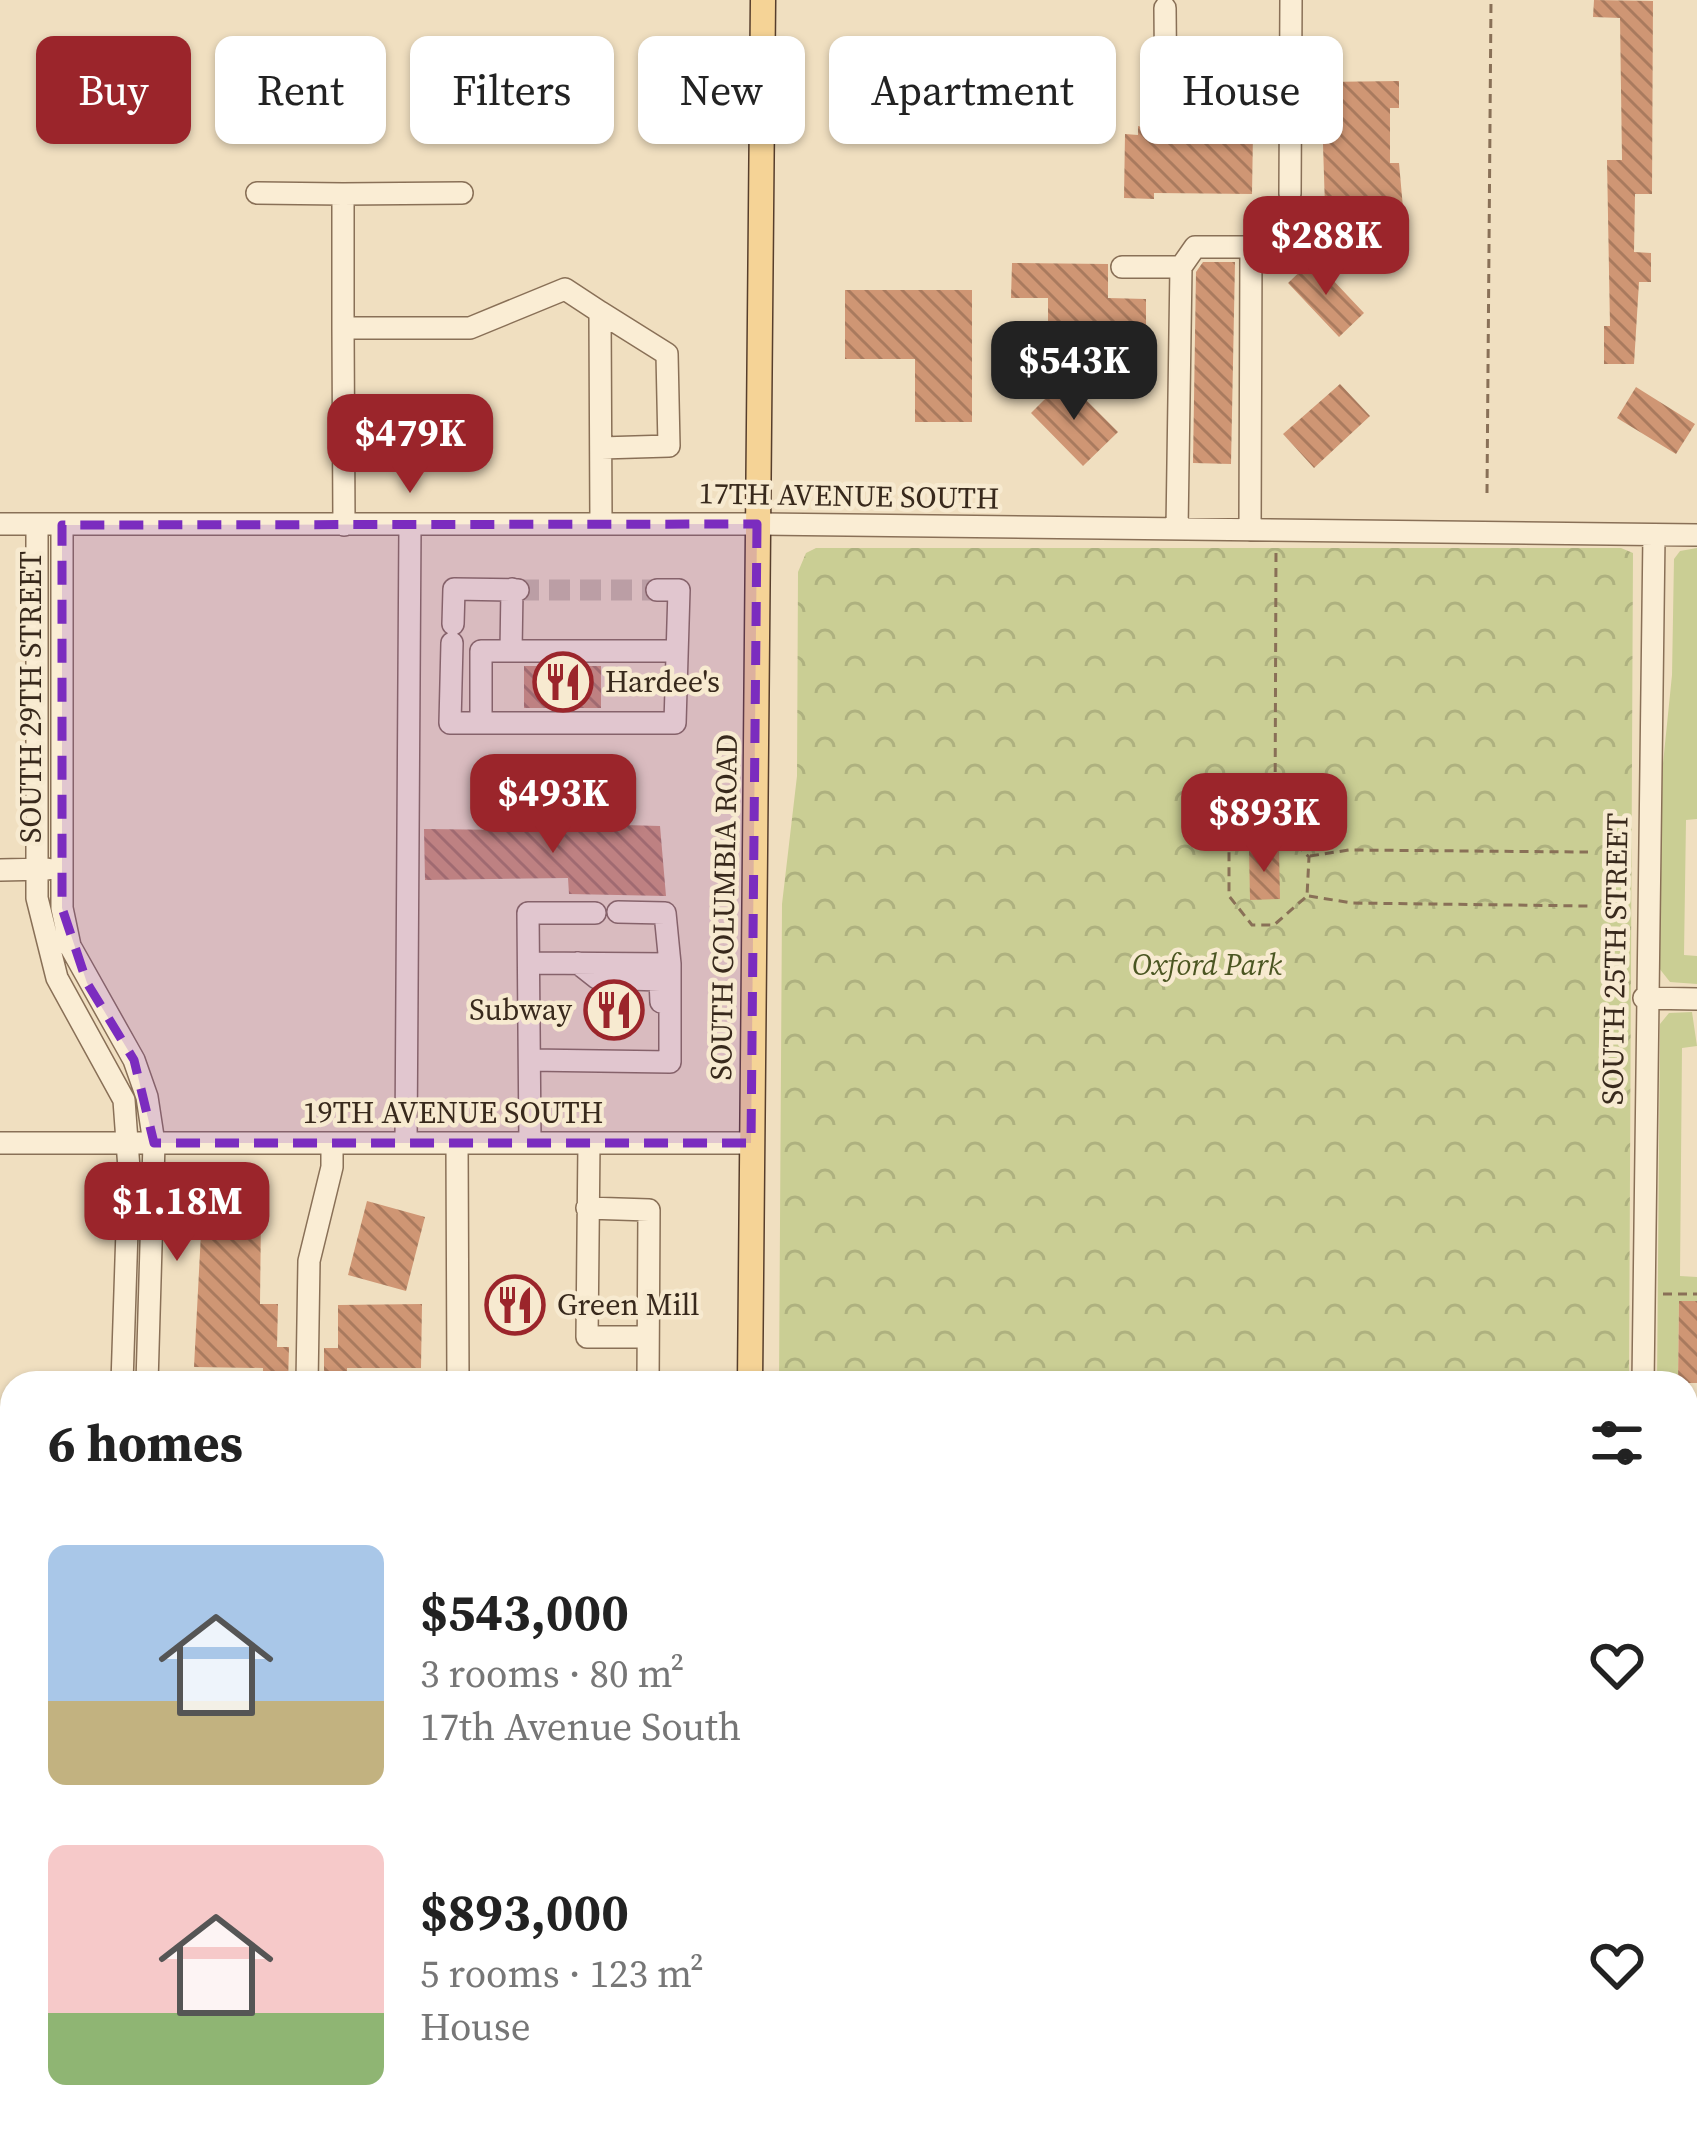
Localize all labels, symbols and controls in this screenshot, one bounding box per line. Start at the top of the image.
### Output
chip: Buy [36,36,191,144]
chip: Rent [215,36,386,144]
chip: Filters [410,36,614,144]
chip: New [638,36,805,144]
chip: Apartment [829,36,1116,144]
chip: House [1140,36,1343,144]
pin: $288K [1242,196,1410,298]
text: $288K [1270,208,1382,261]
pin: $543K [990,321,1158,423]
text: $543K [1018,333,1130,386]
pin: $479K [326,394,494,496]
text: $479K [354,406,466,459]
street label: 17TH AVENUE SOUTH [698,472,1000,519]
street label: SOUTH 29TH STREET [10,551,51,843]
restaurant icon: Hardee's [532,651,594,713]
place label: Hardee's [605,661,720,702]
street label: SOUTH COLUMBIA ROAD [700,733,747,1081]
pin: $493K [469,754,637,856]
text: $493K [497,766,609,819]
pin: $893K [1180,773,1348,875]
text: $893K [1208,785,1320,838]
street label: SOUTH 25TH STREET [1591,813,1638,1105]
park label: Oxford Park [1132,944,1283,985]
restaurant icon: Subway [583,979,645,1041]
place label: Subway [469,989,573,1030]
street label: 19TH AVENUE SOUTH [303,1092,603,1133]
pin: $1.18M [79,1162,275,1264]
text: $1.18M [111,1174,243,1227]
restaurant icon: Green Mill [484,1274,546,1336]
place label: Green Mill [557,1284,700,1325]
text: 6 homes [48,1408,243,1478]
icon: filters [1584,1410,1650,1476]
text: $543,000 [420,1577,629,1647]
icon: home [144,1593,288,1737]
icon: heart [1584,1632,1650,1698]
text: 3 rooms · 80 m² [420,1647,684,1700]
text: 17th Avenue South [420,1700,741,1753]
text: $893,000 [420,1877,629,1947]
icon: home [144,1893,288,2037]
icon: heart [1584,1932,1650,1998]
text: 5 rooms · 123 m² [420,1947,704,2000]
text: House [420,2000,531,2053]

